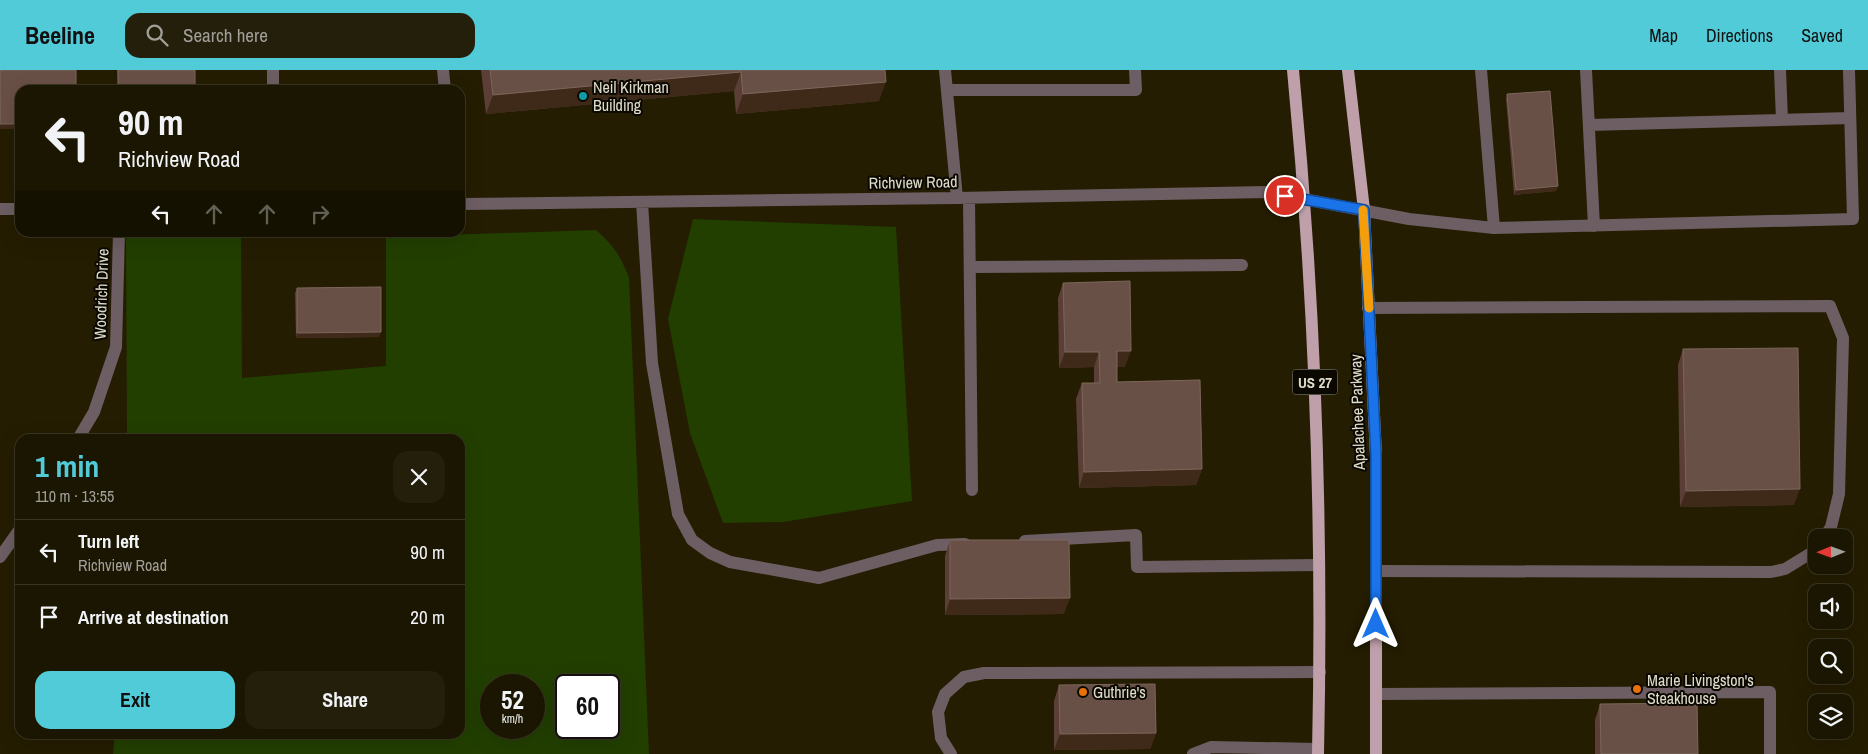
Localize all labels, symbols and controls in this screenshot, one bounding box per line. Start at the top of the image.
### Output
search box [125,13,475,58]
text: Beeline [25,19,95,51]
icon: search [143,21,171,49]
text: Search here [183,22,268,48]
text: Map [1649,23,1678,48]
text: Directions [1706,23,1773,48]
text: Saved [1801,23,1843,48]
place label: Neil Kirkman Building [593,76,669,116]
marker: Neil Kirkman Building [577,90,589,102]
text: 90 m [118,99,183,146]
icon: left [35,105,100,170]
text: Richview Road [118,144,240,174]
street label: Richview Road [868,170,958,194]
pin [1264,175,1306,217]
icon: arrive [1271,182,1299,210]
icon: left [147,200,175,228]
icon: ahead [200,200,228,228]
icon: ahead [253,200,281,228]
icon: right [306,200,334,228]
street label: Woodrich Drive [88,248,114,340]
street label: Apalachee Parkway [1344,353,1370,471]
road number: US 27 [1292,370,1338,394]
text: 1 min [35,446,99,486]
button: close [393,451,445,503]
text: 110 m · 13:55 [35,485,114,507]
text: Turn left [78,528,139,554]
north arrow [1808,529,1852,574]
map controls [1808,529,1853,739]
icon: left [35,538,63,566]
text: 90 m [410,539,445,565]
text: Richview Road [78,554,167,576]
button: sound [1808,584,1853,629]
position arrow [1349,597,1401,649]
icon: arrive [35,603,63,631]
text: Arrive at destination [78,604,229,630]
text: 20 m [410,604,445,630]
button: search [1808,639,1853,684]
place label: Marie Livingston's Steakhouse [1647,669,1754,709]
button: Exit [35,671,235,729]
button: Share [245,671,445,729]
speed limit sign: 60 [555,674,620,739]
place label: Guthrie's [1093,681,1146,703]
text: 52 [501,683,524,717]
marker: Marie Livingston's Steakhouse [1631,683,1643,695]
marker: Guthrie's [1077,686,1089,698]
button: layers [1808,694,1853,739]
text: km/h [502,711,523,727]

